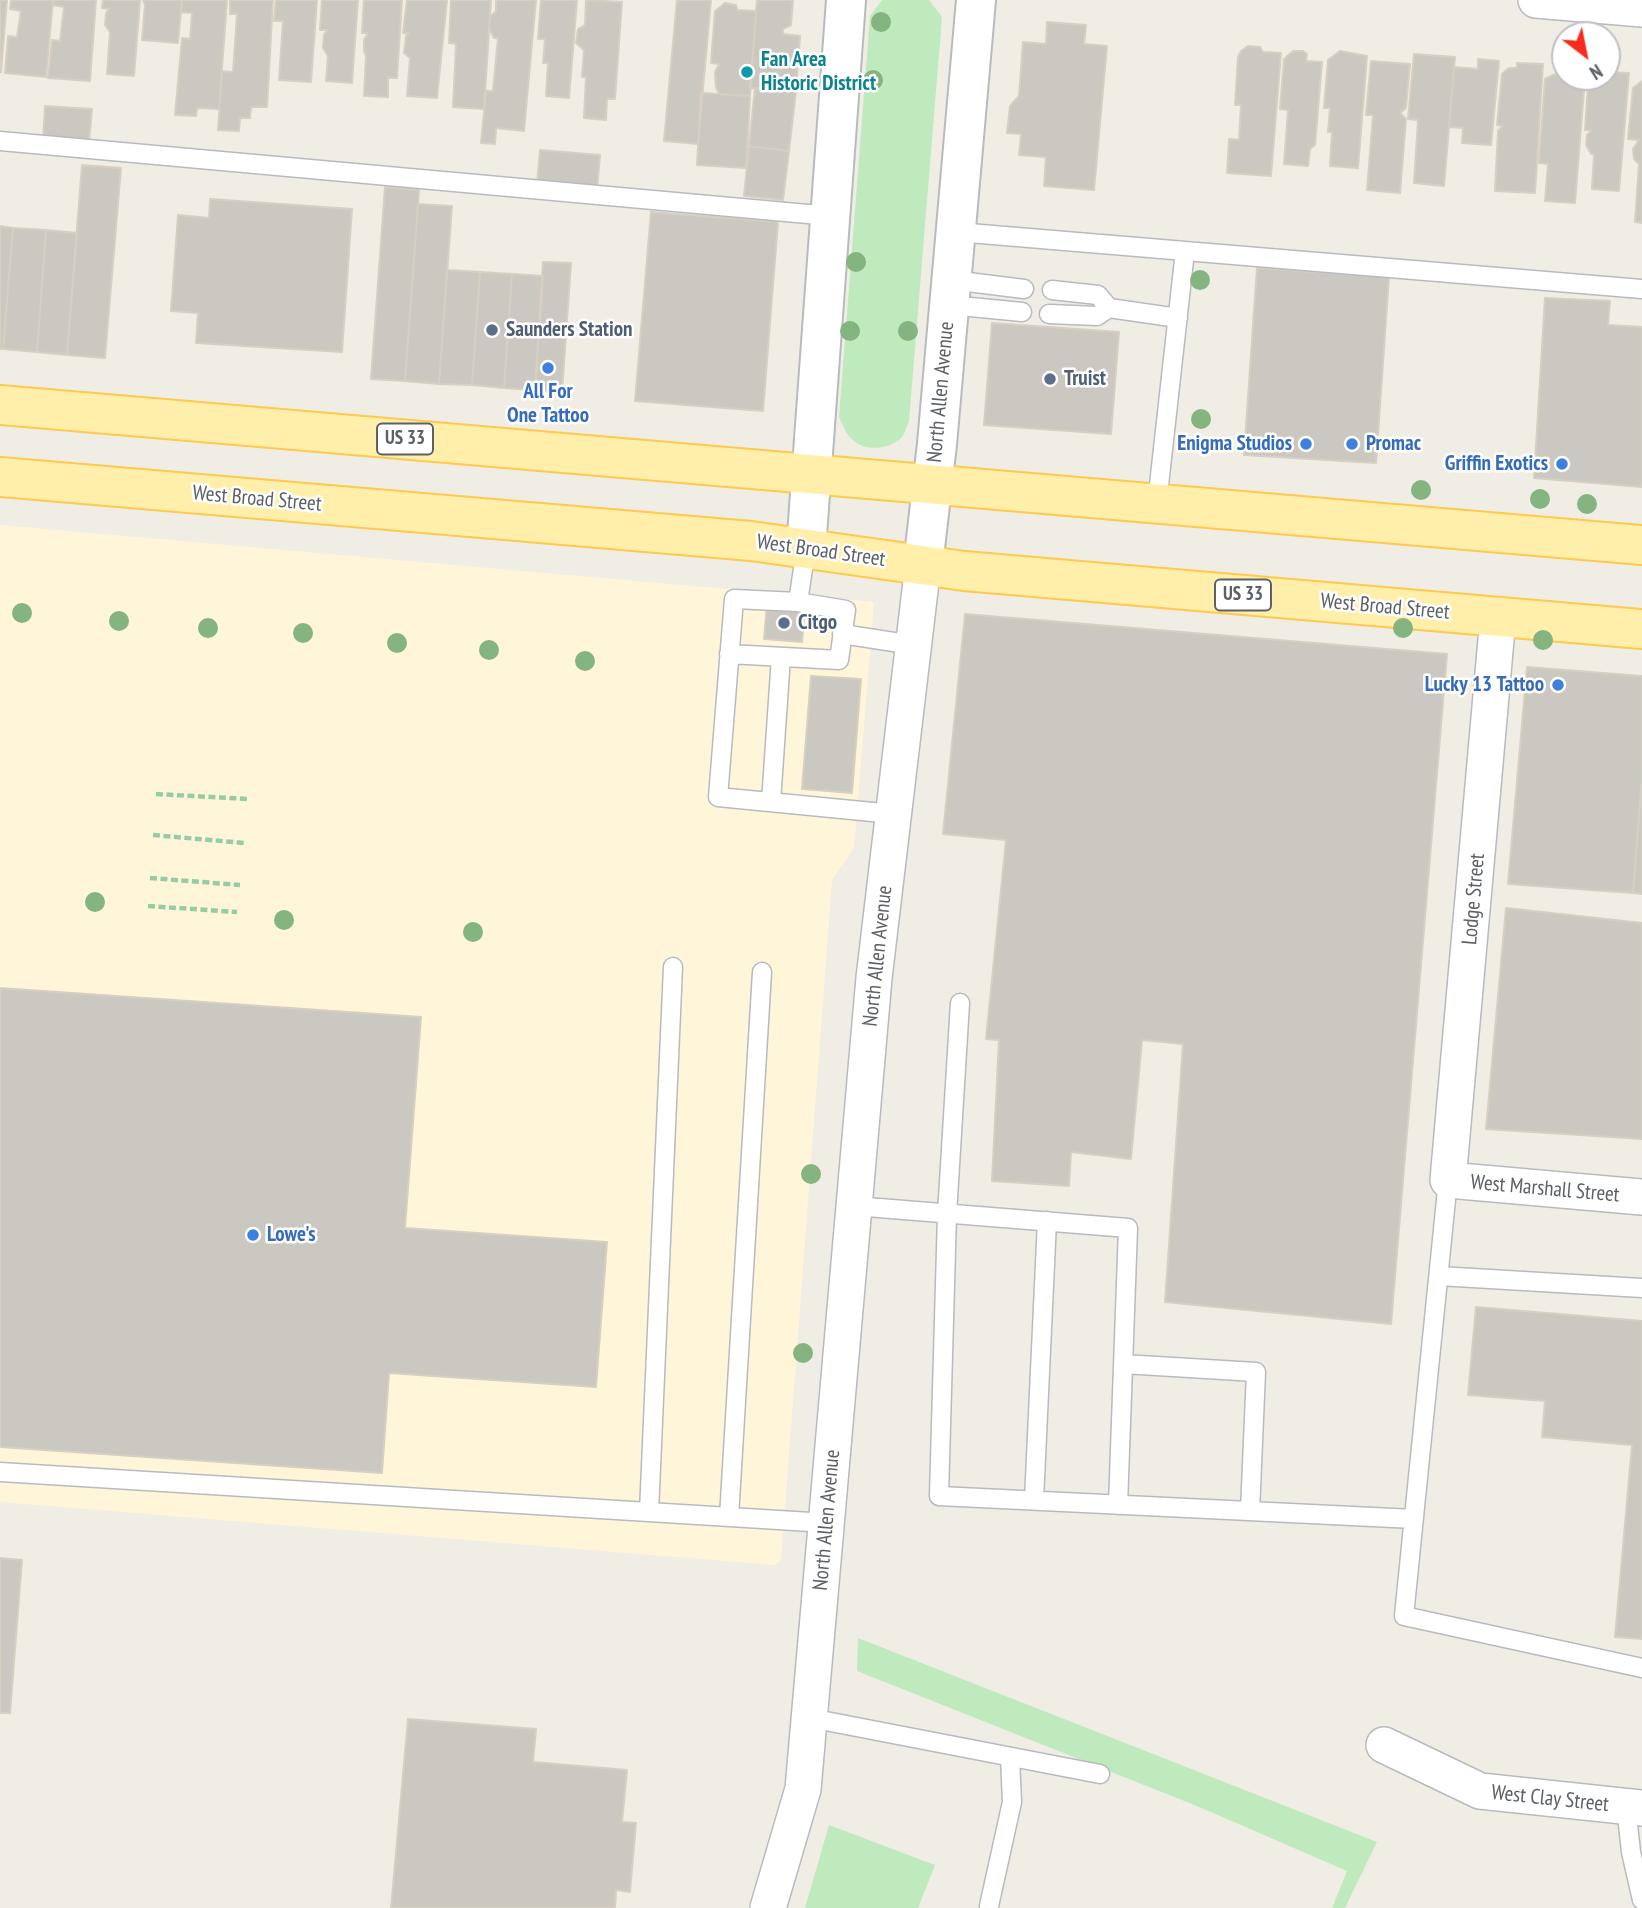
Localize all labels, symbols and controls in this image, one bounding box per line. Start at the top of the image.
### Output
north arrow [1551,21,1621,91]
place label: Fan Area Historic District [761,47,876,97]
text: N [1585,59,1607,85]
marker: Fan Area Historic District [739,64,755,80]
place label: Saunders Station [506,317,632,343]
street label: North Allen Avenue [922,321,960,463]
marker: Saunders Station [484,322,500,338]
marker: All For One Tattoo [540,360,556,376]
place label: Truist [1064,366,1106,392]
marker: Truist [1042,371,1058,387]
place label: All For One Tattoo [507,379,589,429]
road number: US 33 [377,424,433,454]
place label: Enigma Studios [1177,431,1292,457]
place label: Promac [1366,431,1421,457]
marker: Enigma Studios [1298,436,1314,452]
marker: Promac [1344,436,1360,452]
place label: Griffin Exotics [1445,451,1548,477]
marker: Griffin Exotics [1554,456,1570,472]
street label: West Broad Street [191,481,323,517]
street label: West Broad Street [755,530,887,572]
road number: US 33 [1215,580,1271,610]
street label: West Broad Street [1319,589,1451,625]
place label: Citgo [798,610,837,636]
marker: Citgo [776,615,792,631]
place label: Lucky 13 Tattoo [1425,672,1544,698]
marker: Lucky 13 Tattoo [1550,677,1566,693]
street label: Lodge Street [1457,852,1491,946]
street label: North Allen Avenue [858,884,898,1028]
street label: West Marshall Street [1470,1170,1620,1208]
place label: Lowe's [267,1222,316,1248]
marker: Lowe's [245,1227,261,1243]
street label: North Allen Avenue [808,1449,846,1591]
street label: West Clay Street [1490,1780,1610,1818]

